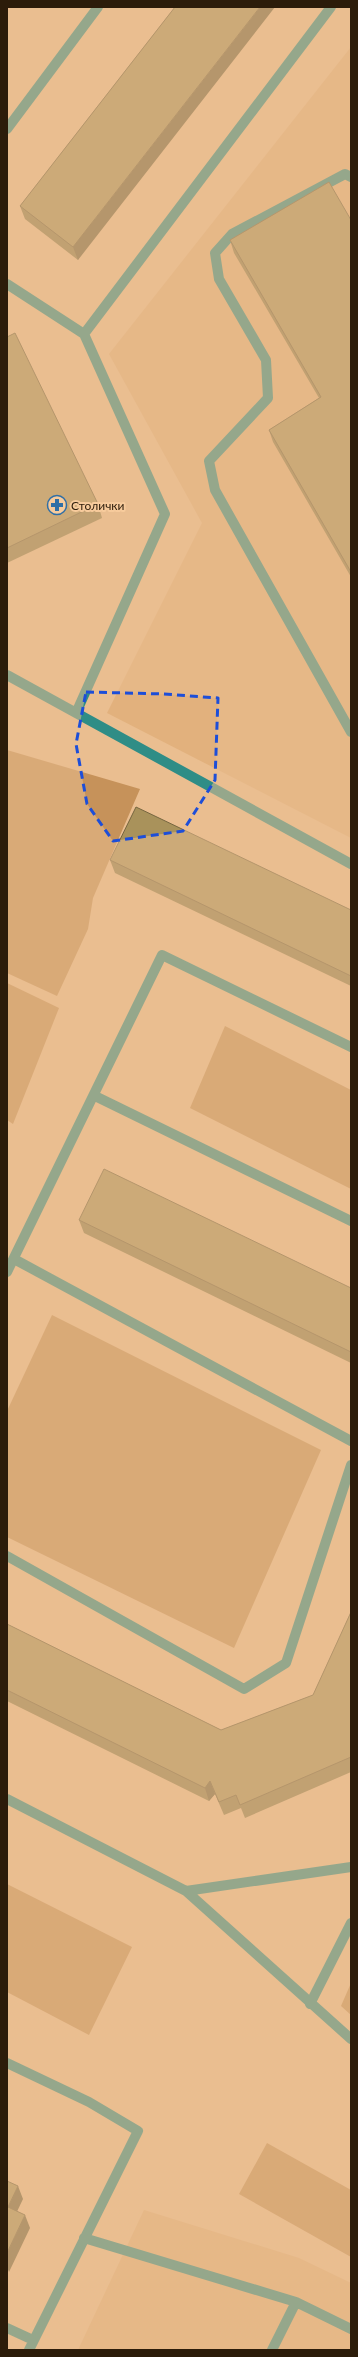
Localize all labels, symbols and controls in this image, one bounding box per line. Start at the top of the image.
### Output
pharmacy icon: Столички [46,494,68,516]
place label: Столички [71,498,125,513]

